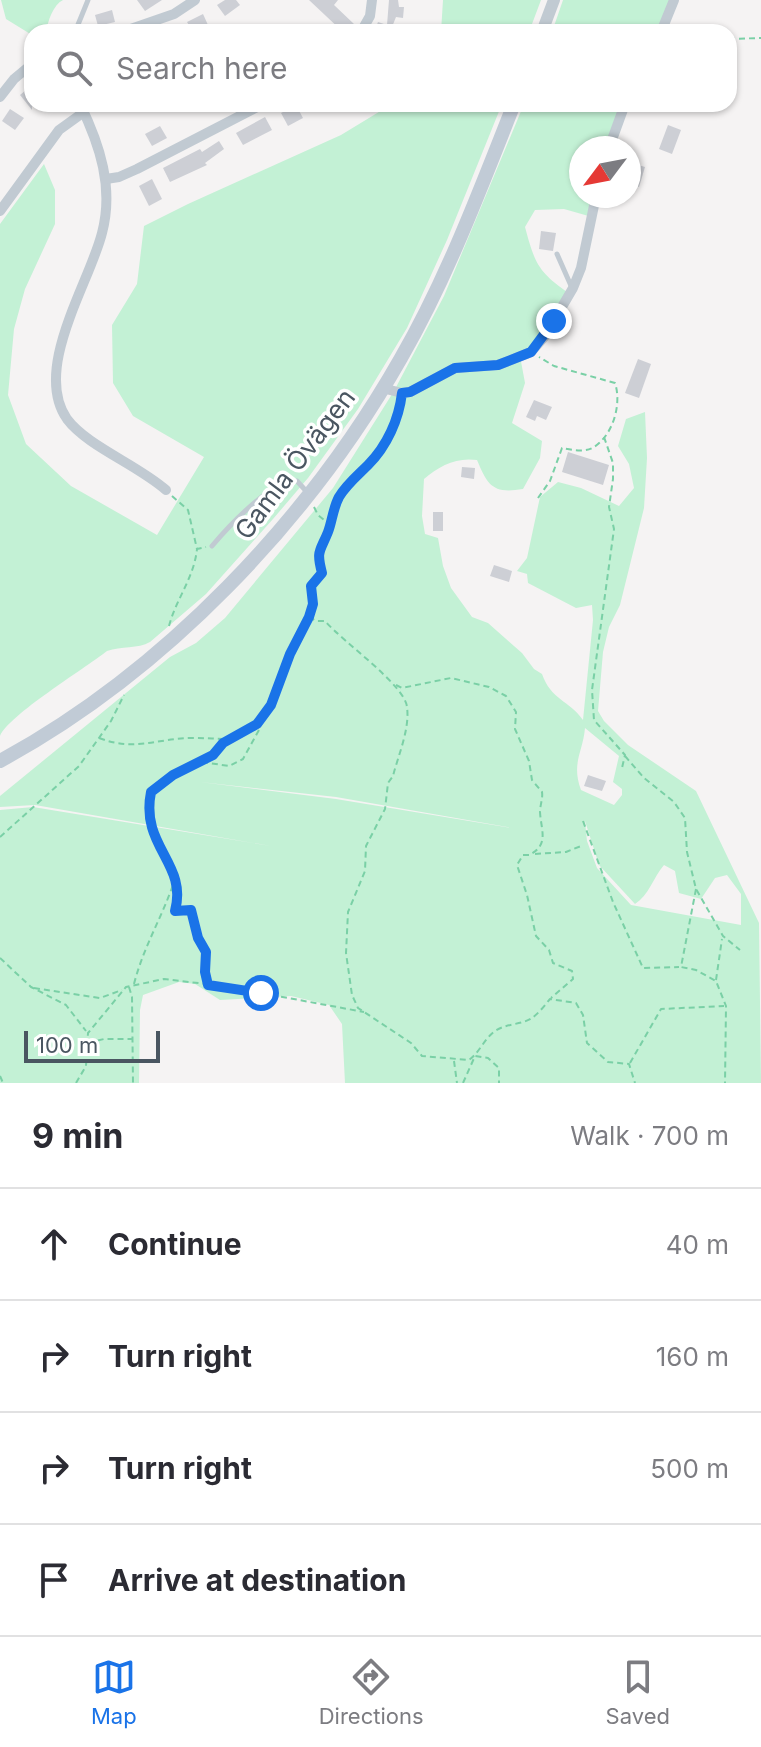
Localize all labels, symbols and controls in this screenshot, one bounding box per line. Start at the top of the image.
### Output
search box [24,24,737,112]
icon: search [52,46,96,90]
text: Search here [116,50,288,86]
north arrow [569,136,641,208]
route end [536,303,572,339]
street label: Gamla Övägen [228,382,361,545]
route start [243,975,279,1011]
scale bar [24,1027,160,1063]
text: 100 m [36,1032,98,1058]
text: 9 min [32,1115,124,1156]
text: Walk · 700 m [570,1120,729,1151]
icon: ahead [32,1222,76,1266]
text: Continue [108,1226,242,1262]
text: 40 m [666,1229,729,1260]
icon: right [32,1334,76,1378]
text: Turn right [108,1338,252,1374]
text: 160 m [656,1341,729,1372]
icon: right [32,1446,76,1490]
text: Turn right [108,1450,252,1486]
text: 500 m [650,1453,729,1484]
icon: arrive [32,1558,76,1602]
text: Arrive at destination [108,1562,406,1598]
tab: Map [91,1655,137,1729]
tab: Directions [319,1655,424,1729]
tab: Saved [606,1655,670,1729]

